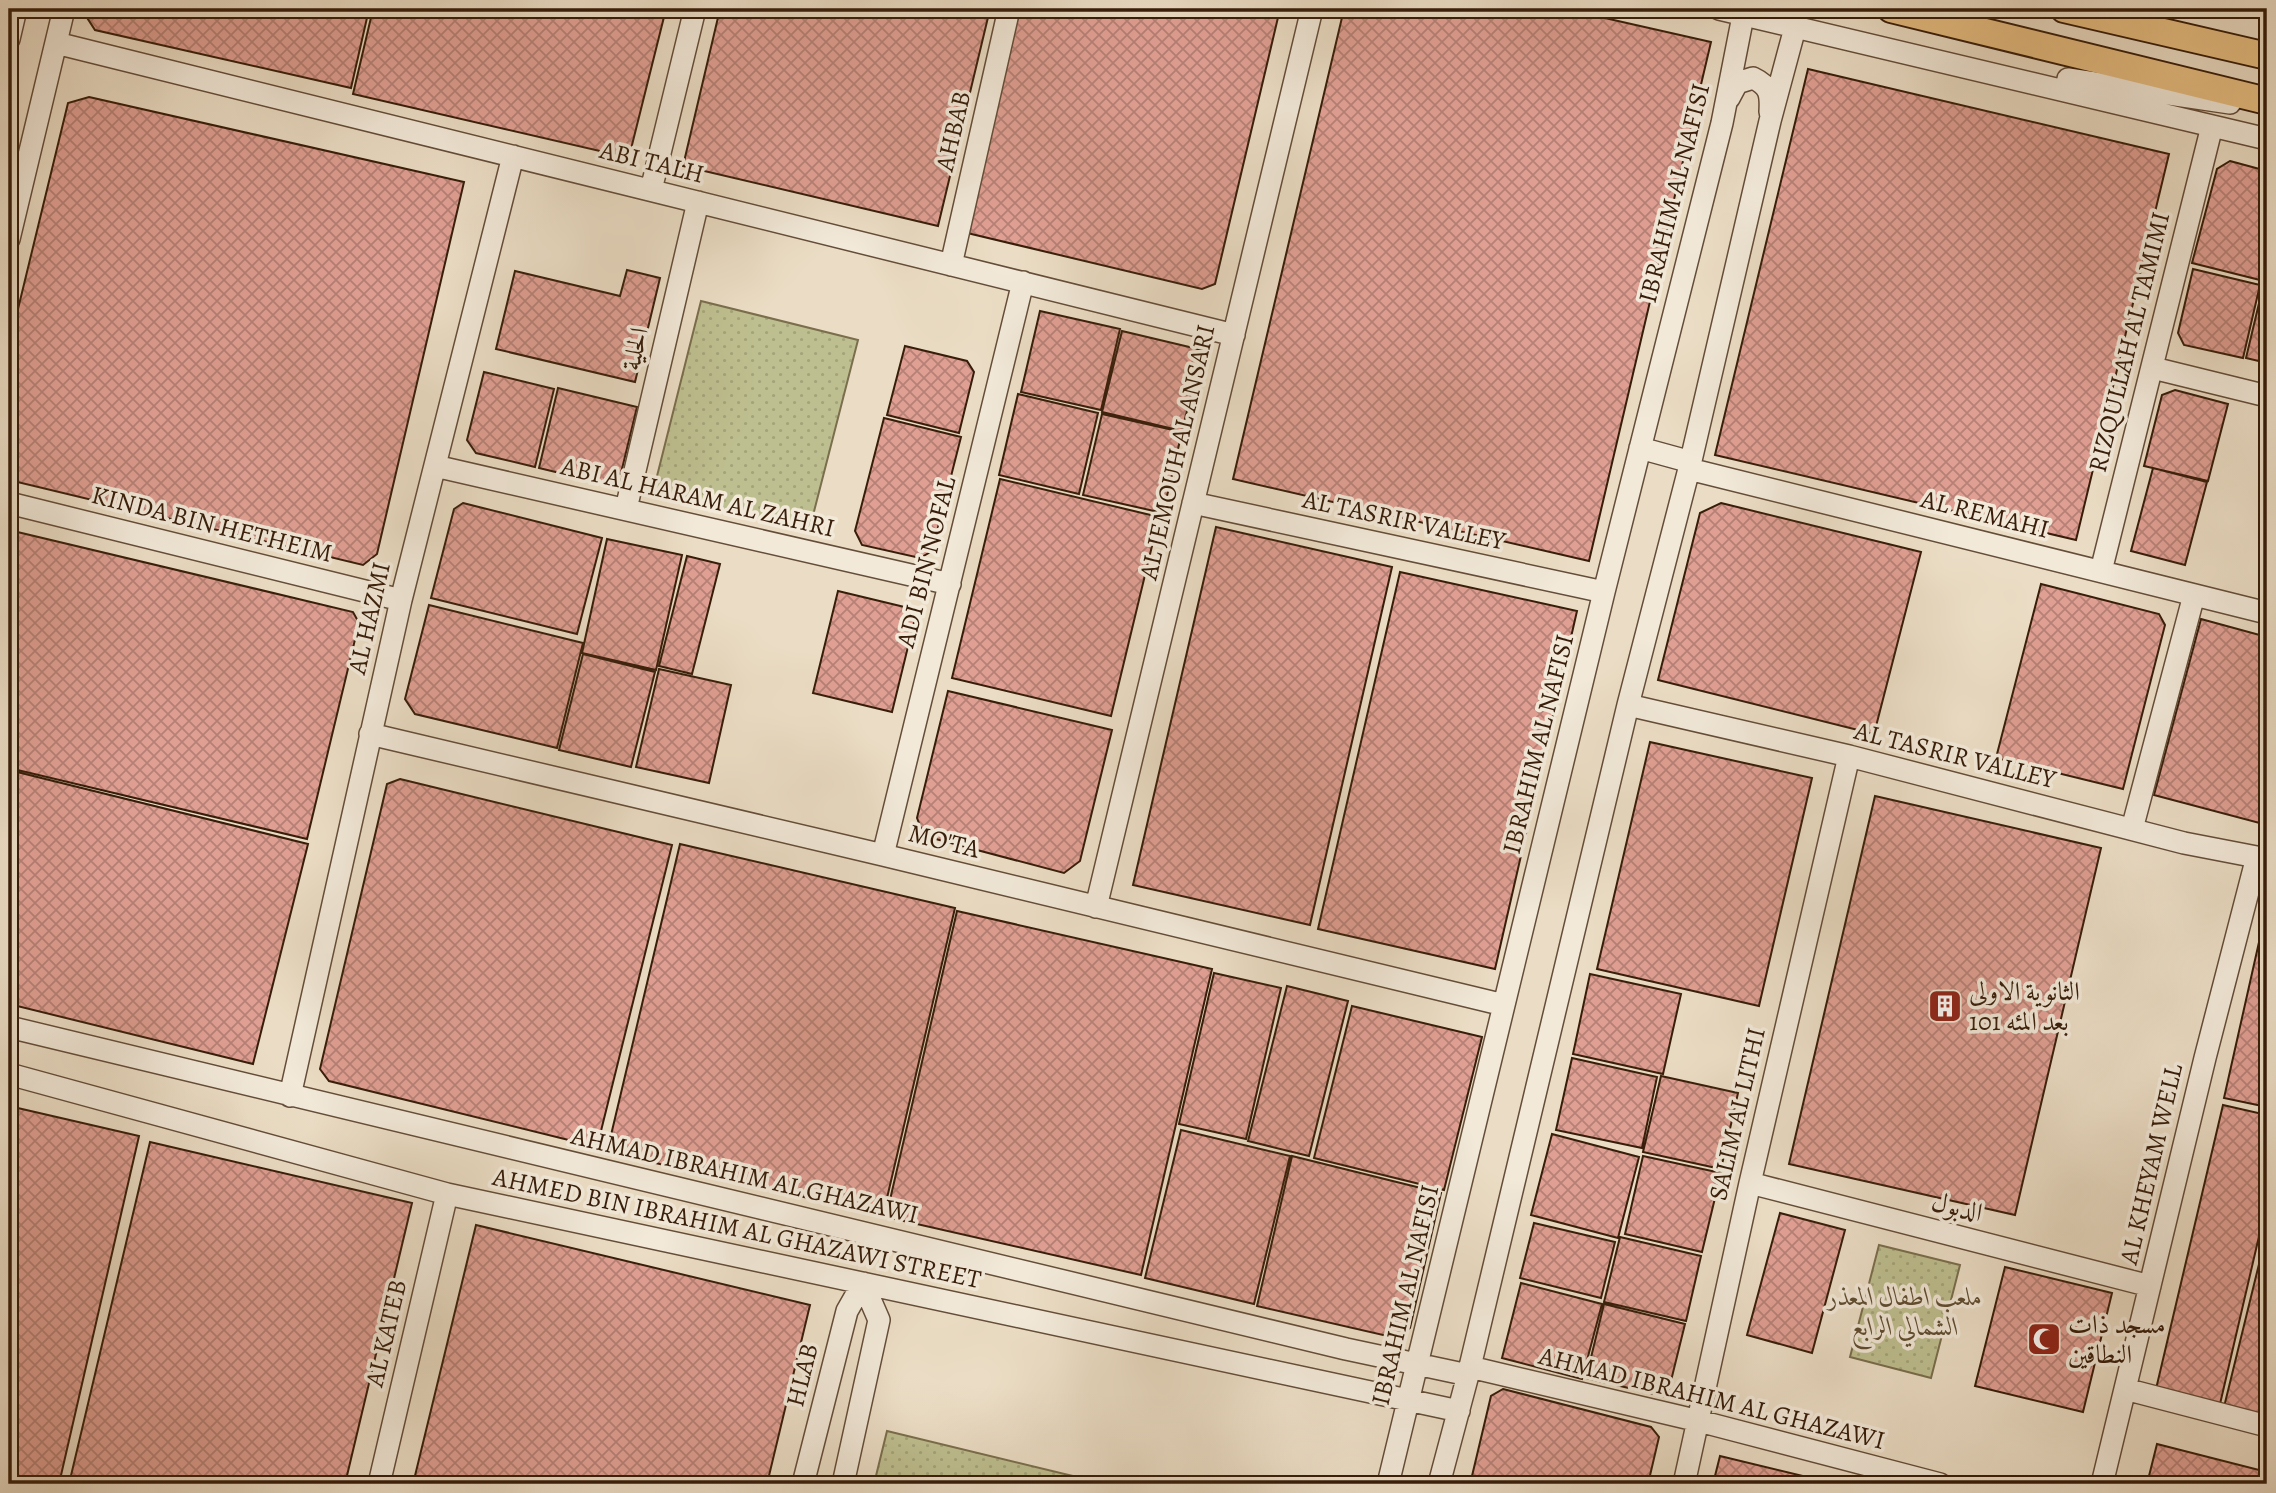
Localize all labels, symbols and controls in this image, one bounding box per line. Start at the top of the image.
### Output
street label: IBRAHIM AL NAFISI [1630,80,1718,306]
street label: AHBAB [927,88,979,175]
street label: ABI TALH [595,132,708,192]
street label: RIZQULLAH AL TAMIMI [2080,208,2178,476]
street label: AL JEMOUH AL ANSARI [1130,321,1223,584]
street label: الحلية [613,324,657,374]
street label: ABI AL HARAM AL ZAHRI [557,448,838,546]
street label: ADI BIN NOFAL [888,472,964,652]
street label: KINDA BIN HETHEIM [88,477,336,571]
street label: AL TASRIR VALLEY [1299,481,1509,559]
street label: AL REMAHI [1916,481,2053,547]
street label: AL HAZMI [339,558,399,679]
street label: IBRAHIM AL NAFISI [1494,631,1582,857]
street label: AL TASRIR VALLEY [1850,713,2060,797]
street label: MO'TA [905,815,984,867]
place label: الثانوية الاولى بعد المئه 101 [1969,974,2080,1039]
building icon: الثانوية الاولى بعد المئه 101 [1926,987,1964,1025]
street label: SALIM AL LITHI [1700,1024,1774,1204]
street label: AL KHEYAM WELL [2111,1060,2191,1269]
street label: AHMAD IBRAHIM AL GHAZAWI [567,1118,922,1232]
street label: AHMED BIN IBRAHIM AL GHAZAWI STREET [489,1159,984,1297]
street label: IBRAHIM AL NAFISI [1363,1181,1447,1409]
street label: الدبول [1928,1184,1986,1230]
street label: AL KATEB [356,1276,415,1391]
park label: ملعب اطفال المعذر الشمالي الرابع [1825,1279,1983,1350]
place label: مسجد ذات النطاقين [2068,1307,2166,1372]
mosque icon: مسجد ذات النطاقين [2025,1320,2063,1358]
street label: AHMAD IBRAHIM AL GHAZAWI [1534,1338,1889,1458]
street label: HLAB [777,1340,827,1410]

